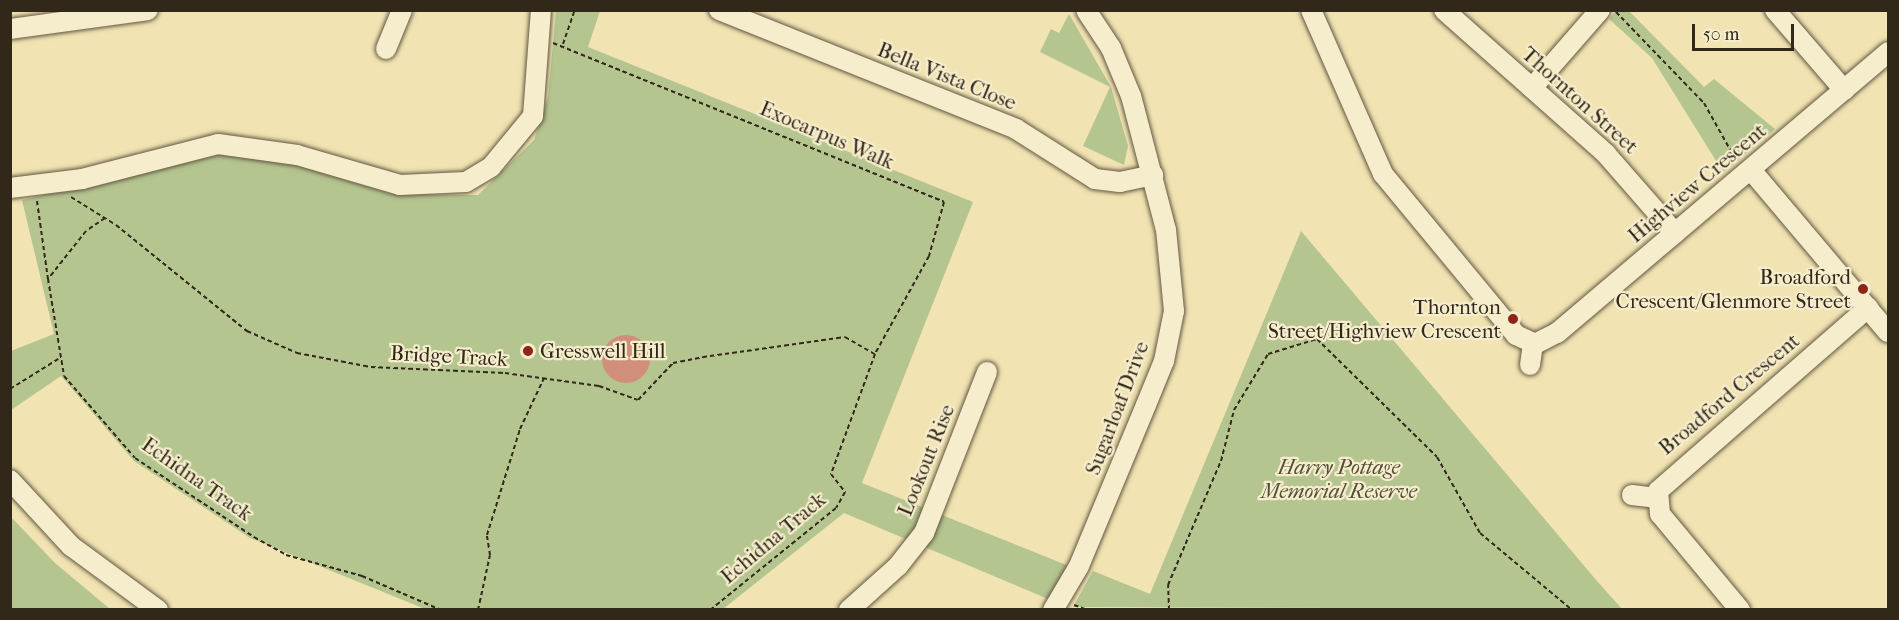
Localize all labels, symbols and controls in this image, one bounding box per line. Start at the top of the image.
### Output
scale bar [1695,12,1797,50]
text: 50 m [1703,24,1739,45]
street label: Bella Vista Close [874,37,1020,115]
street label: Thornton Street [1517,41,1643,159]
street label: Exocarpus Walk [756,95,898,175]
street label: Highview Crescent [1623,118,1771,248]
place label: Broadford Crescent/Glenmore Street [1616,264,1851,314]
marker: Broadford Crescent/Glenmore Street [1856,282,1870,296]
place label: Thornton Street/Highview Crescent [1268,294,1501,344]
marker: Thornton Street/Highview Crescent [1506,312,1520,326]
street label: Broadford Crescent [1653,328,1805,460]
place label: Gresswell Hill [540,338,666,364]
street label: Sugarloaf Drive [1080,338,1154,478]
street label: Bridge Track [390,340,508,372]
marker: Gresswell Hill [521,344,535,358]
street label: Lookout Rise [892,400,960,520]
street label: Echidna Track [137,432,257,526]
park label: Harry Pottage Memorial Reserve [1261,454,1417,504]
street label: Echidna Track [715,487,831,589]

